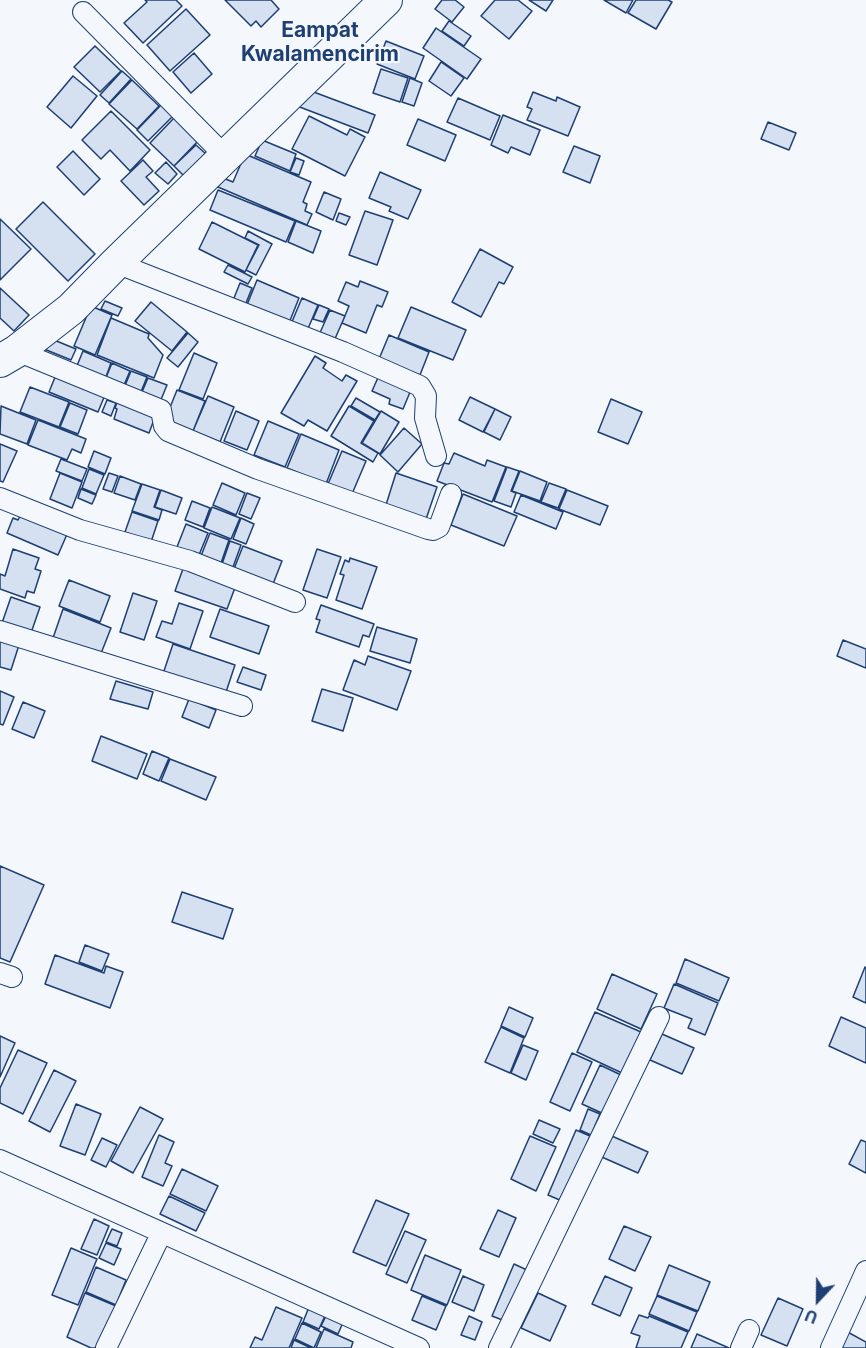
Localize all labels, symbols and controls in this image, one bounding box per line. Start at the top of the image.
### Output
district label: Eampat Kwalamencirim [241,18,399,68]
north arrow [788,1270,848,1330]
text: U [802,1305,820,1328]

